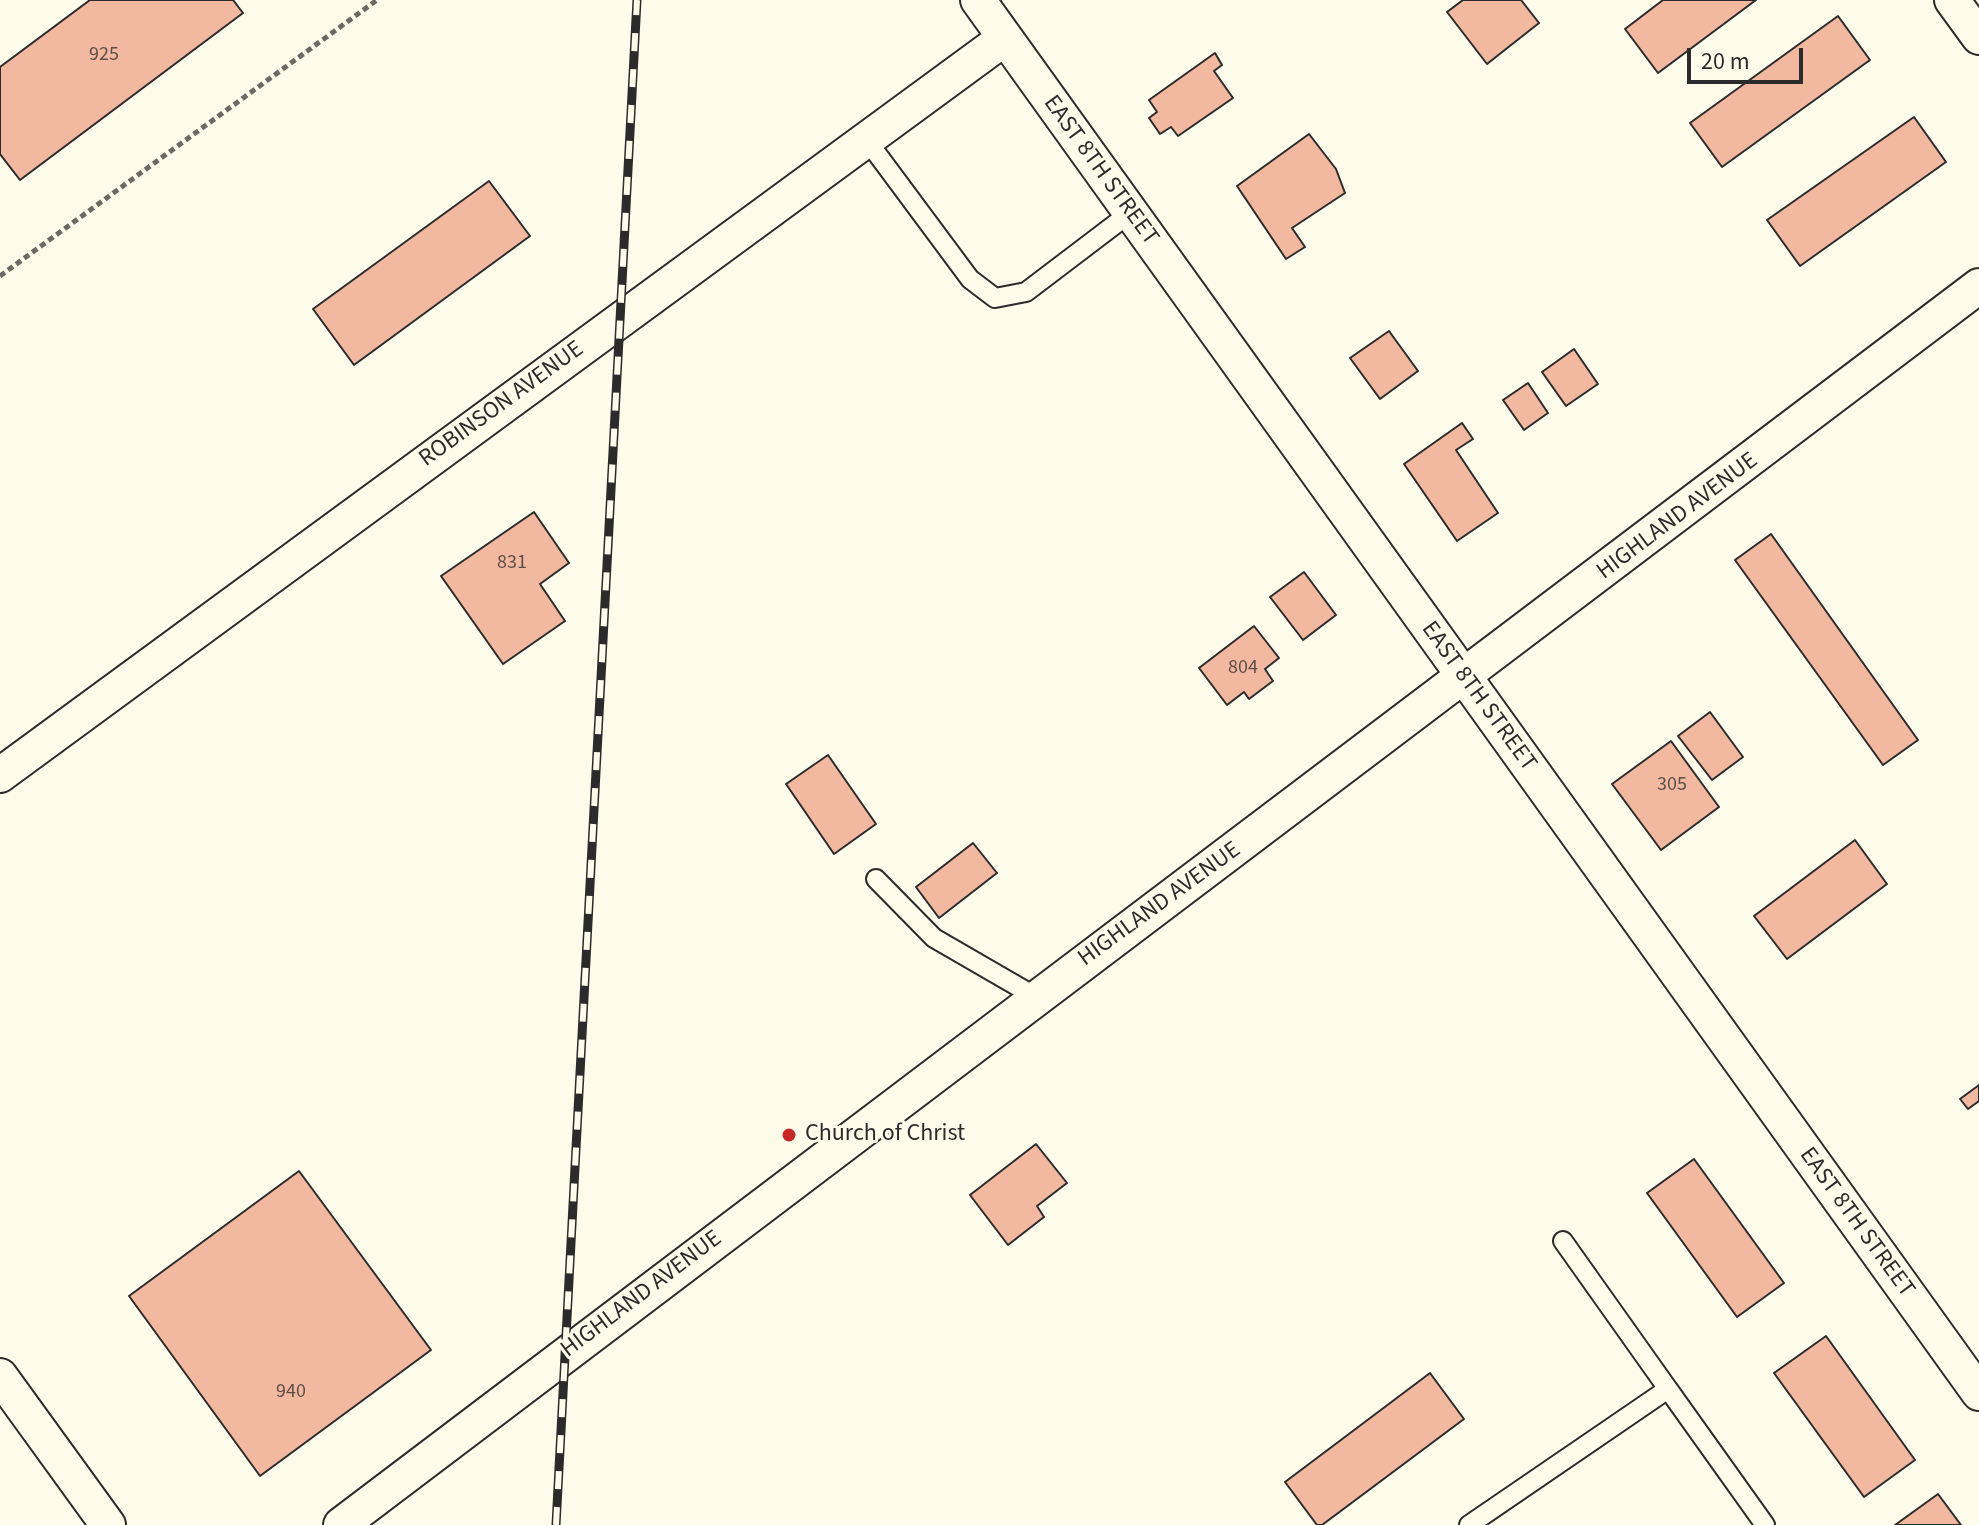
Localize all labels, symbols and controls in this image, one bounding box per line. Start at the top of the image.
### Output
scale bar [1691,32,1807,82]
house number: 925 [89,44,119,68]
text: 20 m [1701,44,1750,79]
street label: EAST 8TH STREET [1036,91,1164,251]
street label: ROBINSON AVENUE [414,336,590,474]
street label: HIGHLAND AVENUE [1592,447,1764,587]
house number: 831 [497,552,527,576]
street label: EAST 8TH STREET [1414,617,1542,777]
house number: 804 [1228,657,1258,681]
house number: 305 [1657,774,1687,798]
street label: HIGHLAND AVENUE [1073,836,1247,974]
place label: Church of Christ [805,1121,965,1149]
marker: Church of Christ [780,1126,798,1144]
street label: EAST 8TH STREET [1792,1143,1920,1303]
street label: HIGHLAND AVENUE [556,1225,728,1365]
house number: 940 [276,1381,306,1405]

